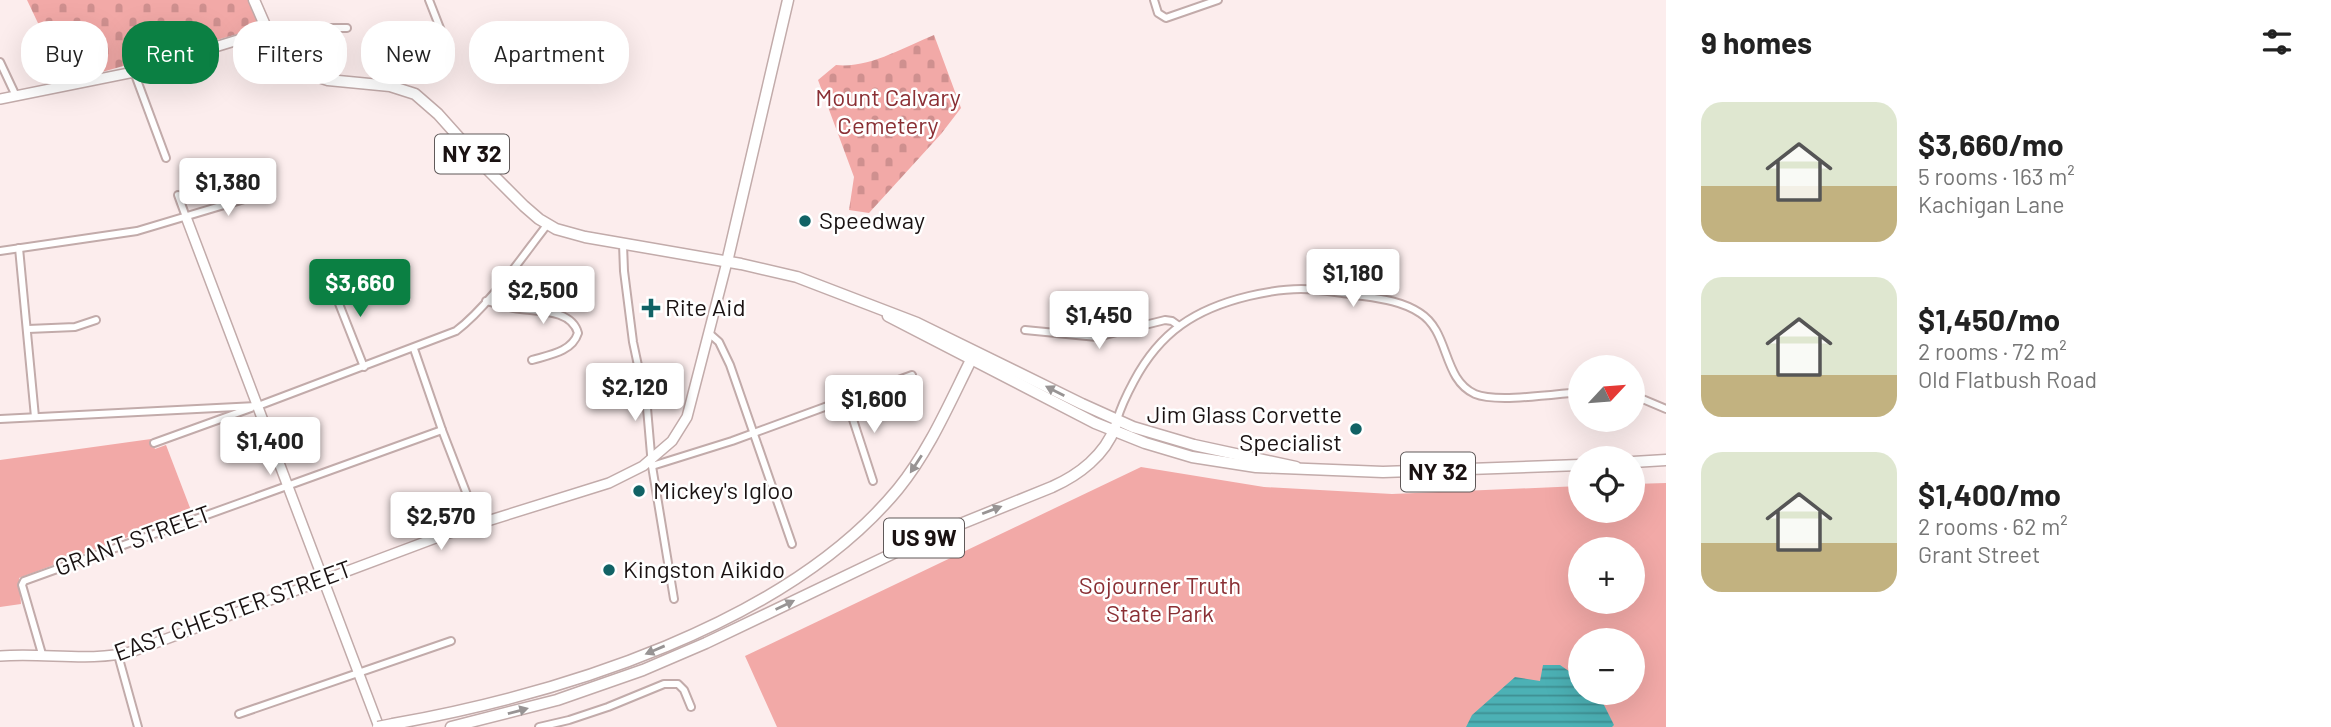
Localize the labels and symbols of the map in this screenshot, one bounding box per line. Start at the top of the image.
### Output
park label: Mount Calvary Cemetery [815,82,961,139]
road number: NY 32 [435,134,509,174]
pin: $1,380 [171,158,285,218]
place label: Speedway [819,205,925,234]
marker: Speedway [797,213,813,229]
pin: $1,180 [1296,250,1410,309]
pin: $3,660 [303,260,417,319]
pin: $2,500 [486,266,600,326]
place label: Rite Aid [665,292,746,321]
pin: $1,450 [1042,292,1156,351]
marker: Rite Aid [643,300,659,316]
north arrow [1568,355,1645,432]
pin: $2,120 [578,364,692,423]
pin: $1,600 [817,376,931,435]
one-way arrow [1045,385,1065,396]
place label: Jim Glass Corvette Specialist [1147,399,1342,456]
pin: $1,400 [213,418,327,477]
marker: Jim Glass Corvette Specialist [1348,421,1364,437]
road number: NY 32 [1401,452,1475,492]
one-way arrow [909,455,923,473]
place label: Mickey's Igloo [653,475,793,504]
marker: Mickey's Igloo [631,483,647,499]
pin: $2,570 [384,492,498,552]
street label: GRANT STREET [50,498,215,581]
one-way arrow [981,505,1002,516]
road number: US 9W [884,518,964,558]
street label: EAST CHESTER STREET [110,553,355,666]
place label: Kingston Aikido [623,554,785,583]
marker: Kingston Aikido [601,562,617,578]
park label: Sojourner Truth State Park [1079,570,1241,627]
one-way arrow [775,599,795,611]
one-way arrow [645,644,665,656]
one-way arrow [507,705,529,716]

